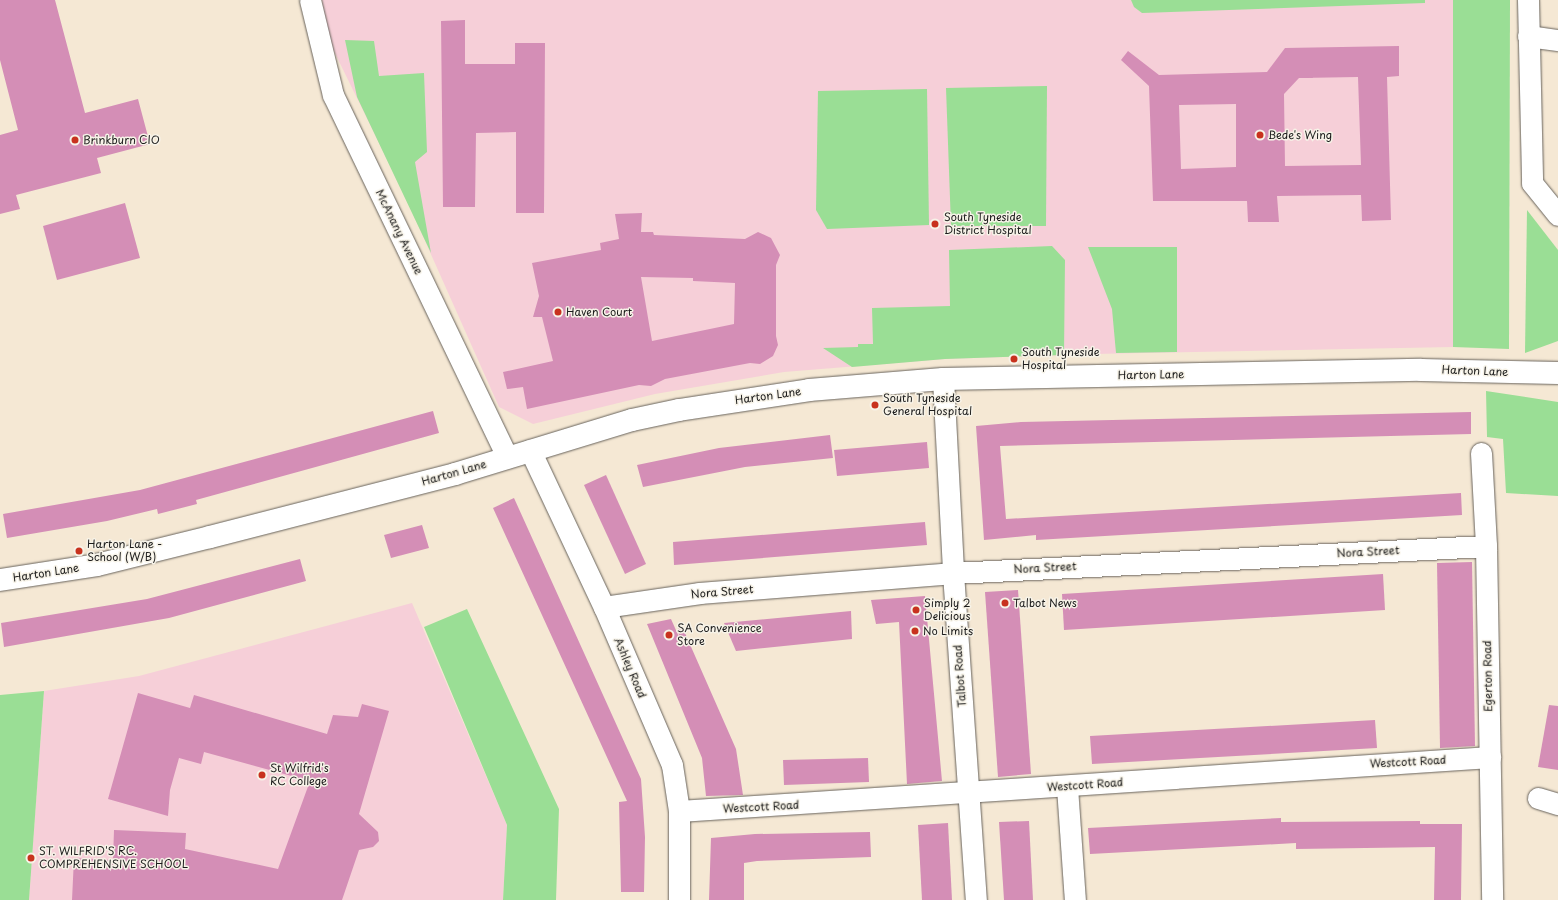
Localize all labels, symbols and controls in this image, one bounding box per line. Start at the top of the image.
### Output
place label: Bede's Wing [1268,128,1332,142]
marker: Bede's Wing [1255,130,1265,140]
place label: Brinkburn CIO [83,133,161,147]
marker: Brinkburn CIO [70,135,80,145]
street label: McAnany Avenue [373,188,425,276]
place label: South Tyneside District Hospital [944,211,1031,237]
marker: South Tyneside District Hospital [929,218,941,230]
place label: Haven Court [566,305,633,319]
marker: Haven Court [553,307,563,317]
place label: South Tyneside Hospital [1022,346,1101,372]
marker: South Tyneside Hospital [1009,354,1019,364]
street label: Harton Lane [1441,363,1509,379]
street label: Harton Lane [1117,368,1185,382]
street label: Harton Lane [734,385,802,407]
place label: South Tyneside General Hospital [883,392,973,418]
marker: South Tyneside General Hospital [870,400,880,410]
street label: Harton Lane [420,457,488,489]
place label: Harton Lane - School (W/B) [87,538,163,564]
street label: Nora Street [1336,544,1400,560]
marker: Harton Lane - School (W/B) [74,546,84,556]
street label: Nora Street [1013,560,1077,576]
street label: Harton Lane [12,561,80,585]
street label: Nora Street [690,583,754,601]
place label: Talbot News [1013,596,1078,610]
place label: Simply 2 Delicious [924,597,971,623]
marker: Talbot News [1000,598,1010,608]
marker: Simply 2 Delicious [911,605,921,615]
place label: SA Convenience Store [677,622,761,648]
place label: No Limits [923,624,973,638]
marker: No Limits [910,626,920,636]
marker: SA Convenience Store [664,630,674,640]
street label: Ashley Road [611,635,649,701]
street label: Egerton Road [1481,640,1495,712]
street label: Talbot Road [951,644,969,708]
street label: Westcott Road [1369,753,1447,771]
place label: St Wilfrid's RC College [270,762,329,788]
marker: St Wilfrid's RC College [257,770,267,780]
street label: Westcott Road [1046,776,1124,794]
street label: Westcott Road [722,798,800,816]
place label: ST. WILFRID'S RC. COMPREHENSIVE SCHOOL [39,845,189,871]
marker: ST. WILFRID'S RC. COMPREHENSIVE SCHOOL [26,853,36,863]

